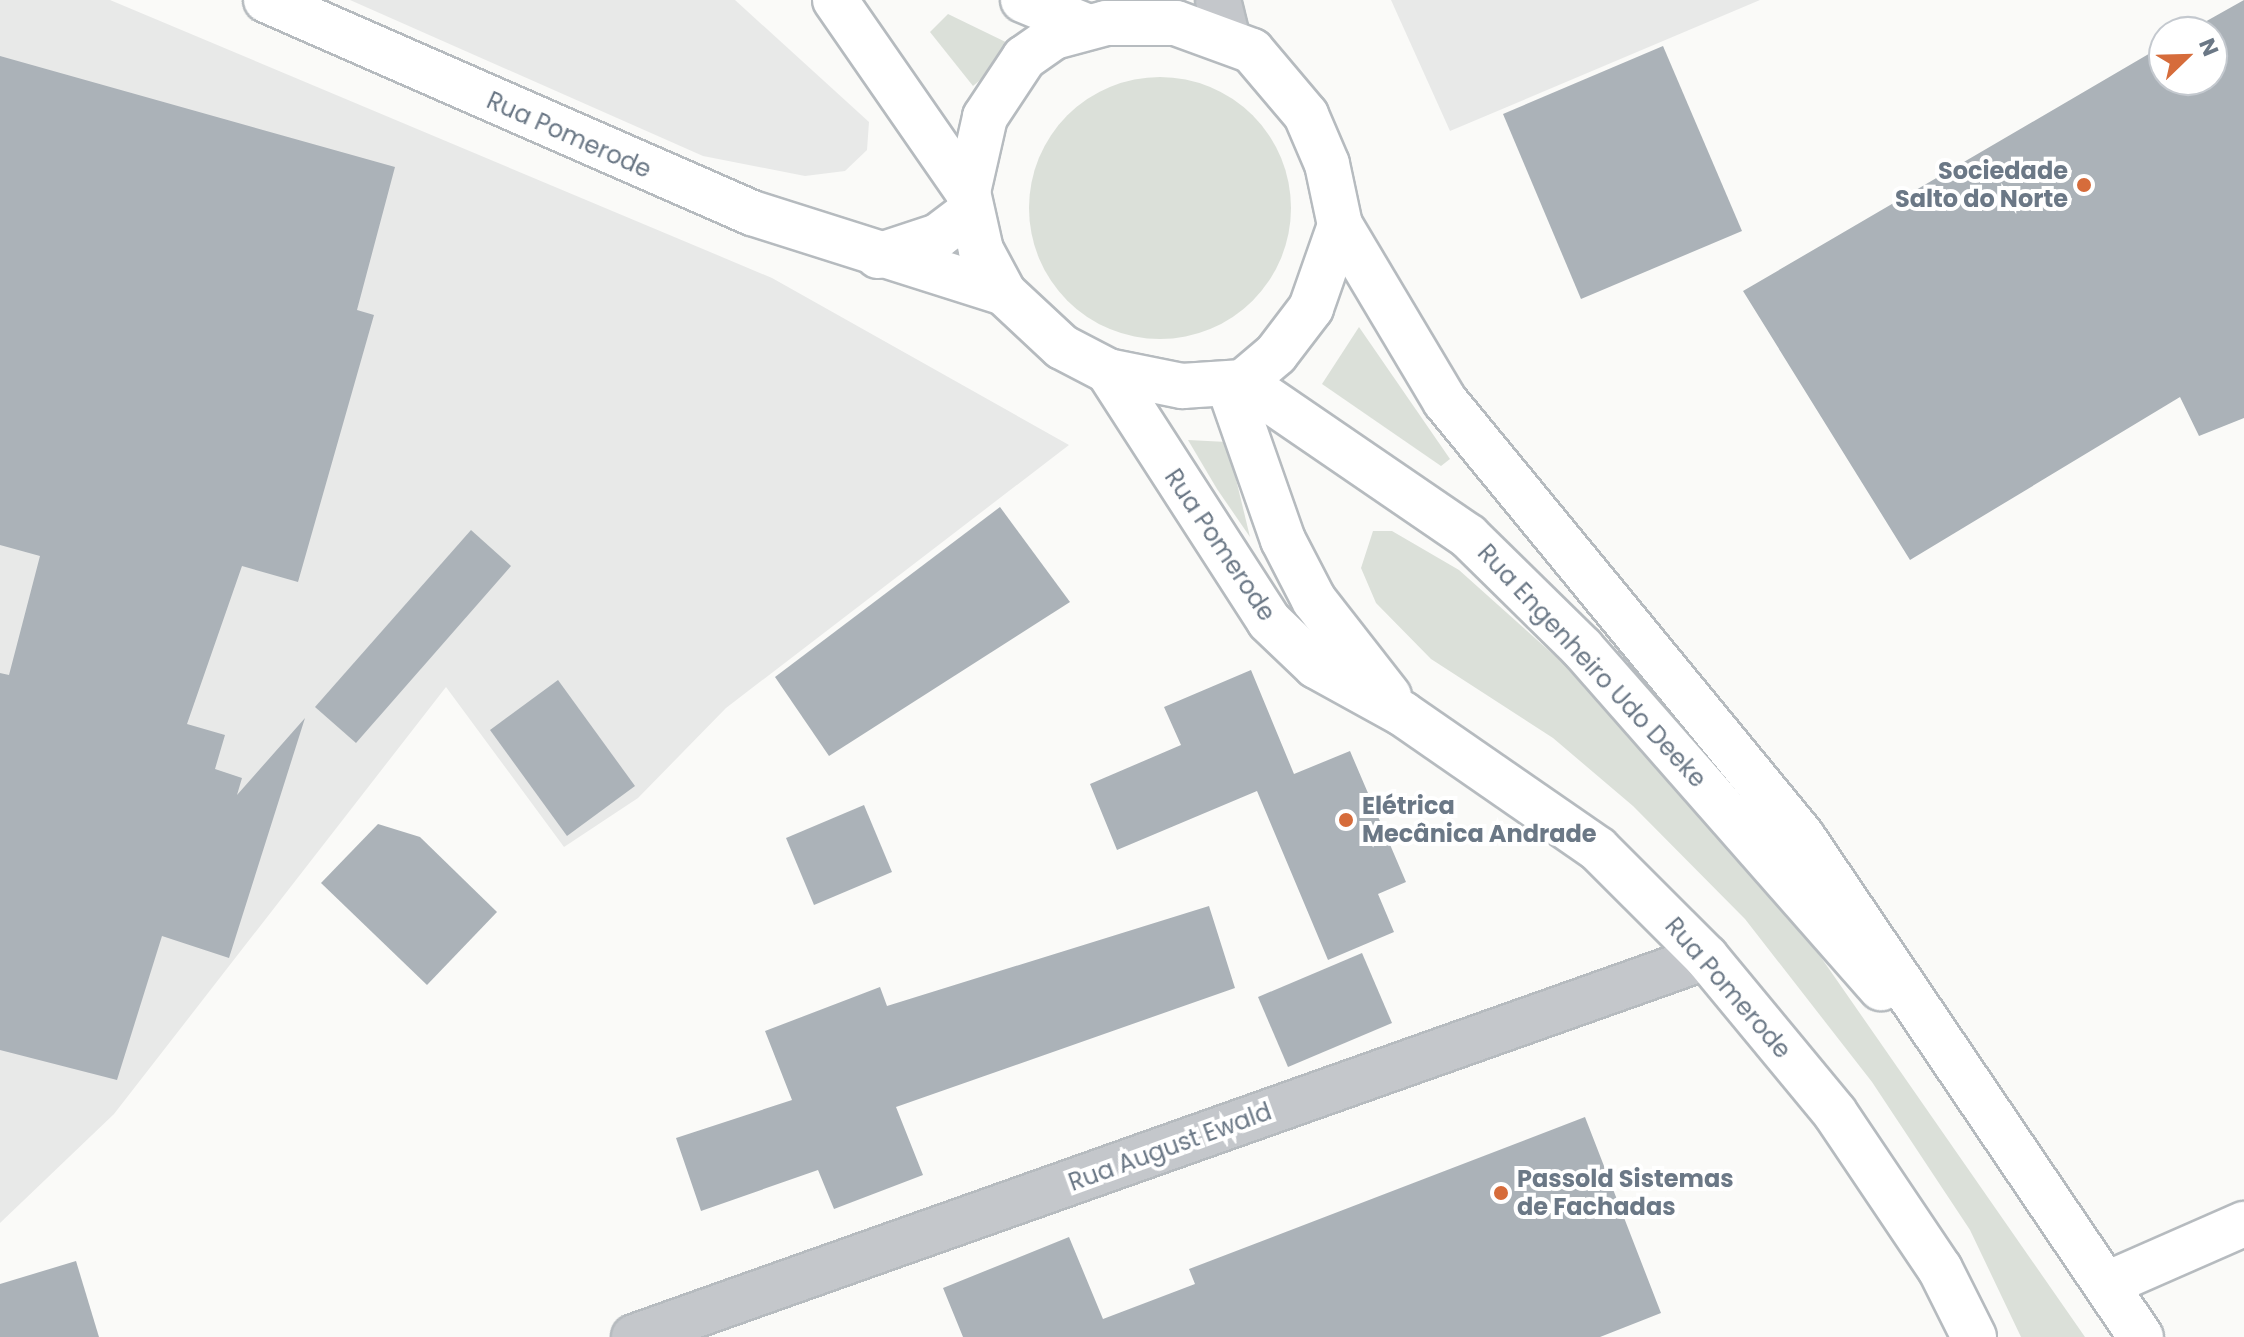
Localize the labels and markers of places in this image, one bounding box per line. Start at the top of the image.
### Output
place label: Sociedade Salto do Norte [1895,157,2068,213]
marker: Sociedade Salto do Norte [2075,176,2093,194]
place label: Elétrica Mecânica Andrade [1362,792,1597,848]
marker: Elétrica Mecânica Andrade [1337,811,1355,829]
place label: Passold Sistemas de Fachadas [1517,1165,1734,1221]
marker: Passold Sistemas de Fachadas [1492,1184,1510,1202]

